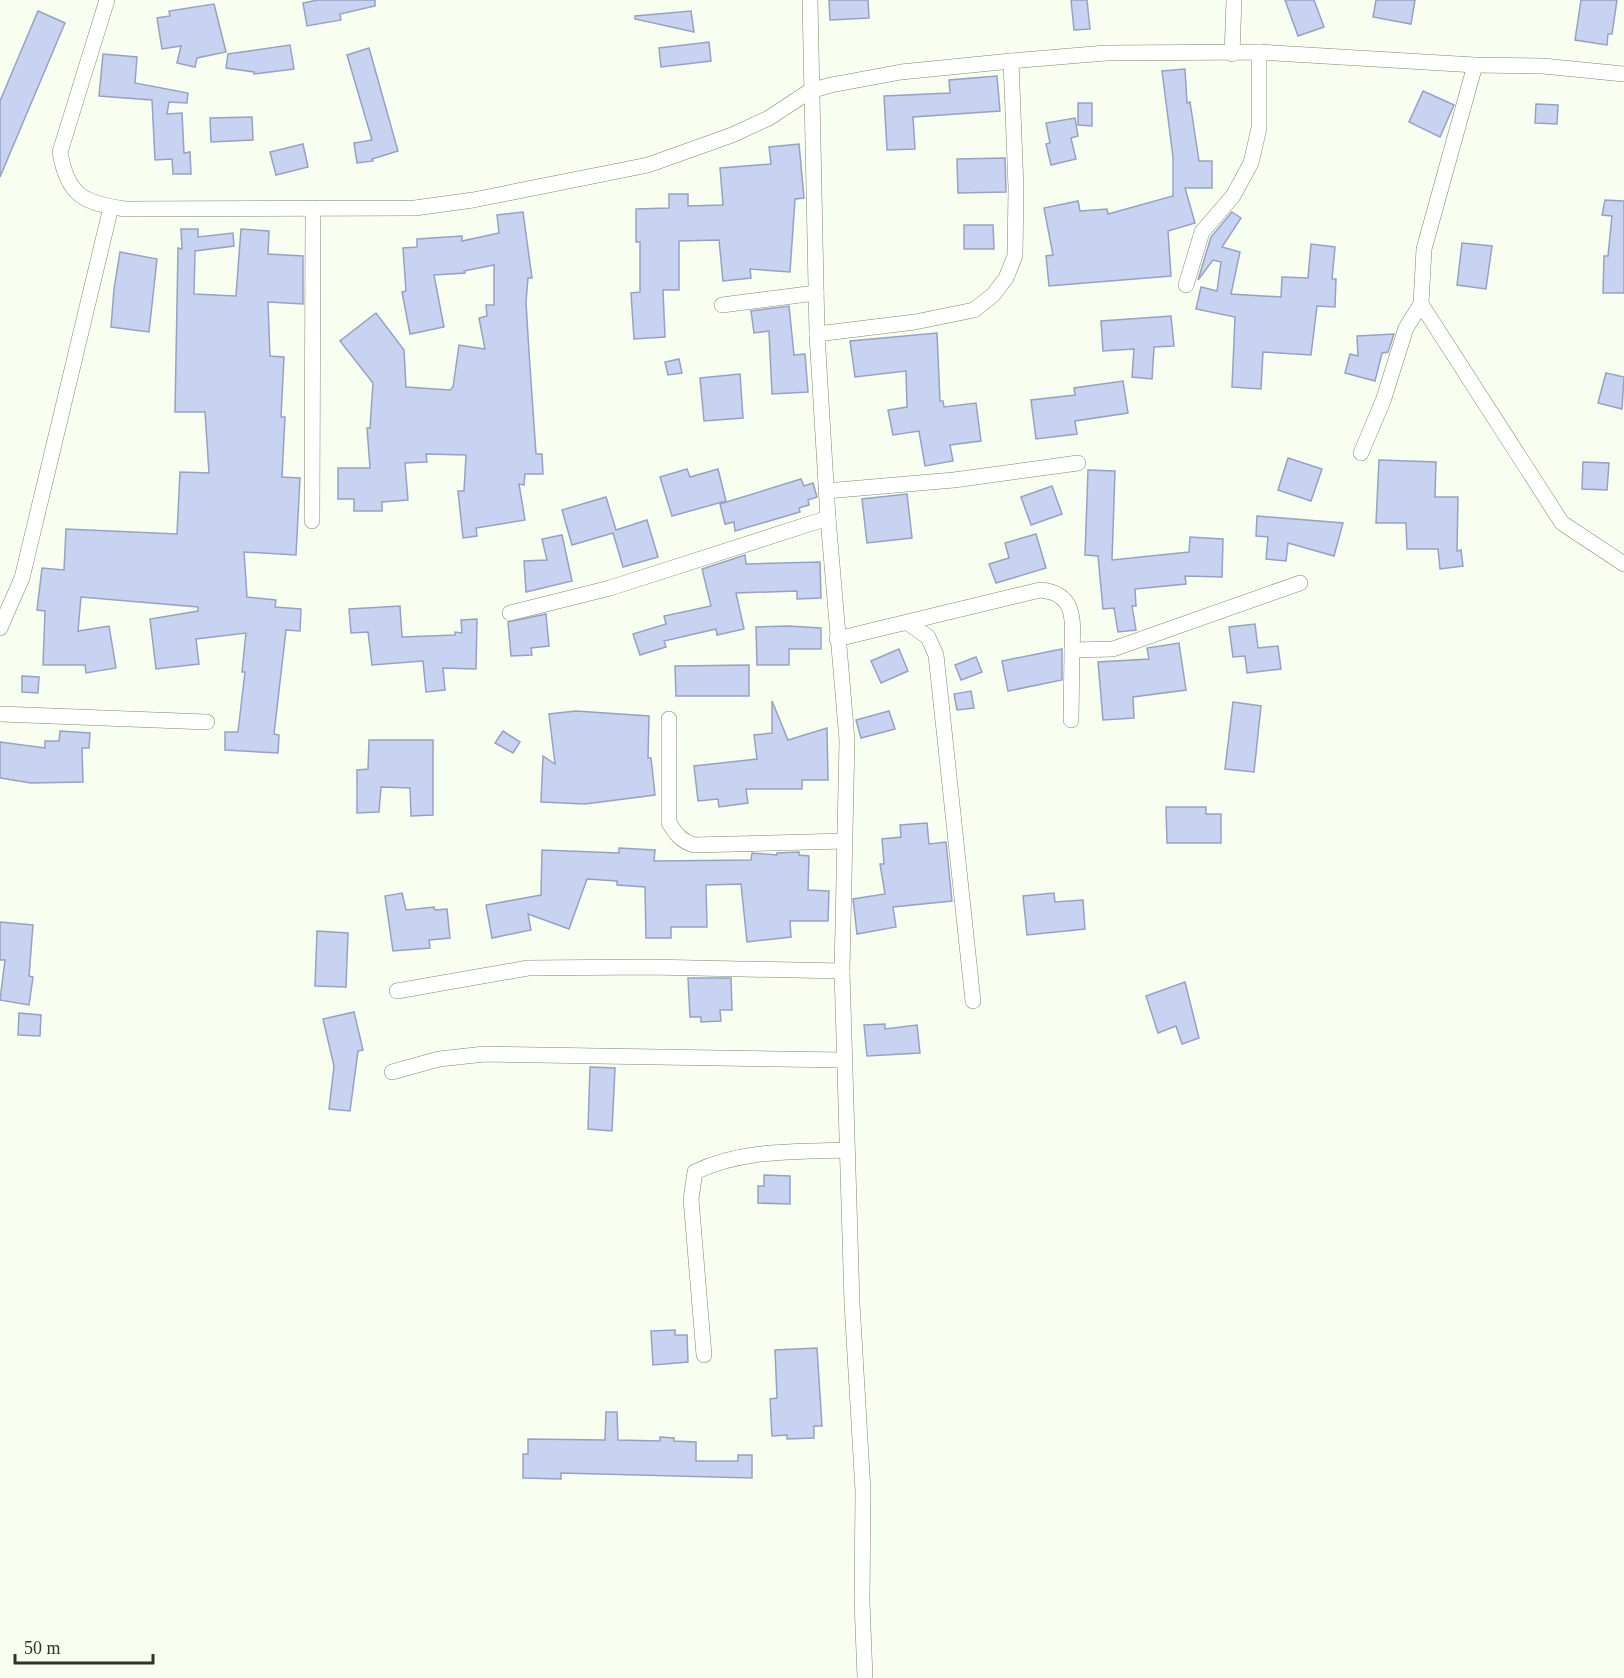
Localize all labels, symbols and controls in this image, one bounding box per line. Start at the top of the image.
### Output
scale bar [15,1627,153,1665]
text: 50 m [24,1638,61,1658]

